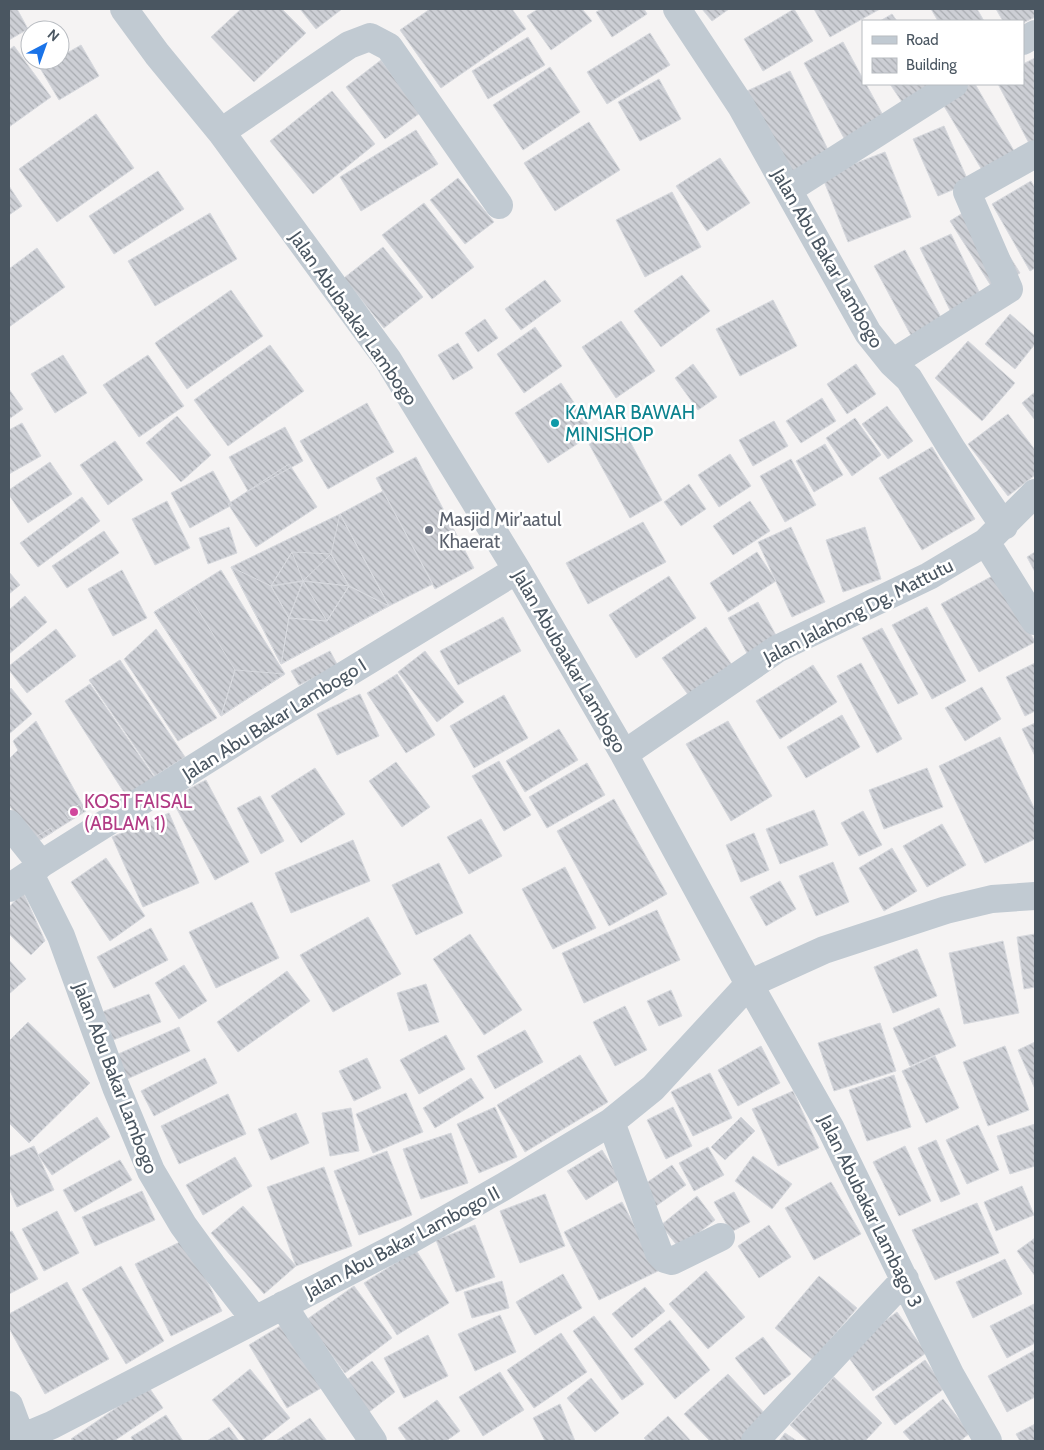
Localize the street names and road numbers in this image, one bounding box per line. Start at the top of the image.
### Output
street label: Jalan Abu Bakar Lambogo [766,164,888,352]
street label: Jalan Abubaakar Lambogo [284,226,422,410]
street label: Jalan Jalahong Dg. Mattutu [759,554,957,670]
street label: Jalan Abubaakar Lambogo [507,565,631,757]
street label: Jalan Abu Bakar Lambogo I [177,653,370,786]
street label: Jalan Abu Bakar Lambogo [68,978,163,1177]
street label: Jalan Abubakar Lambago 3 [813,1110,927,1311]
street label: Jalan Abu Bakar Lambogo II [300,1181,504,1304]

